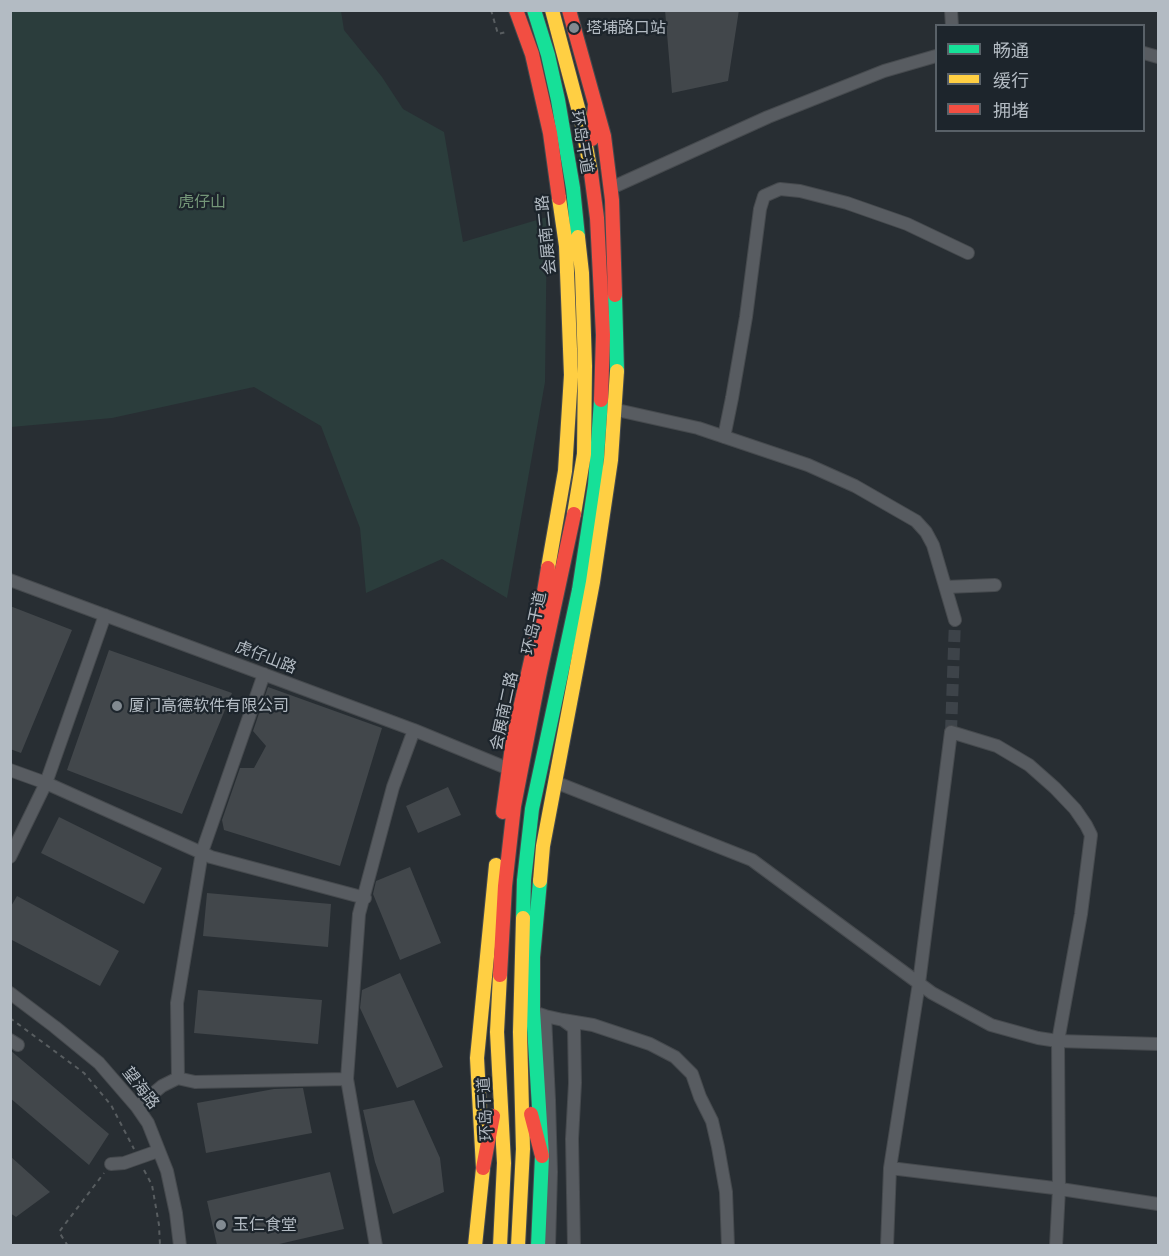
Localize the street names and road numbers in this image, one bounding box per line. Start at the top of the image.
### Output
street label: 环岛干道 [567,109,597,175]
street label: 会展南二路 [532,194,560,276]
street label: 环岛干道 [518,590,550,656]
street label: 虎仔山路 [233,637,299,677]
street label: 会展南二路 [486,670,522,752]
street label: 望海路 [119,1063,163,1113]
street label: 环岛干道 [474,1077,496,1141]

